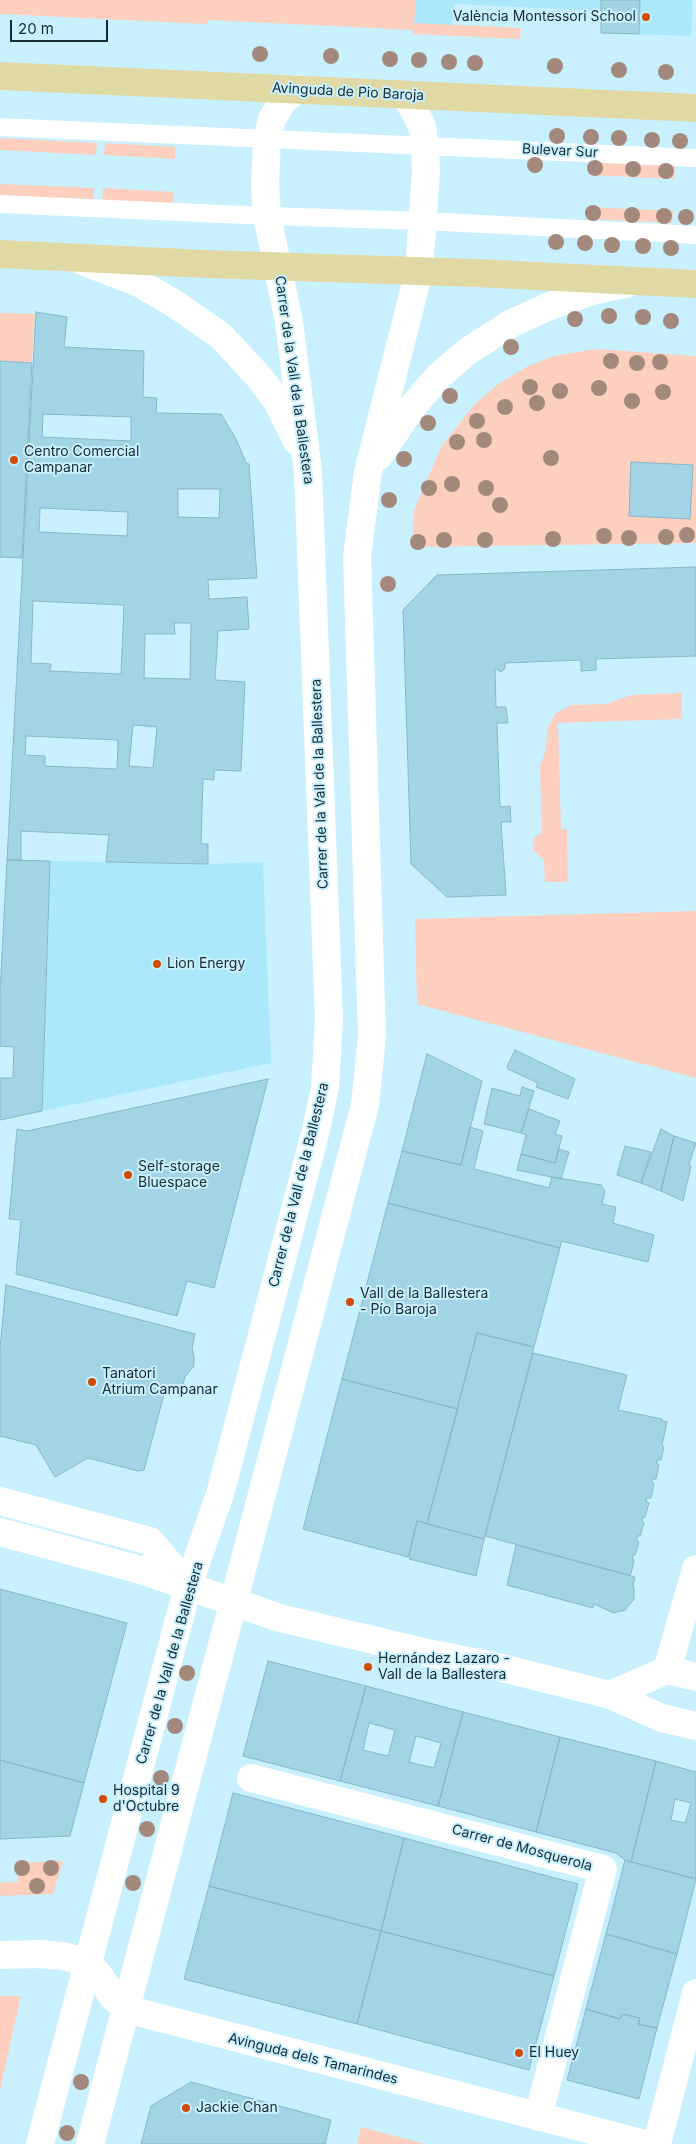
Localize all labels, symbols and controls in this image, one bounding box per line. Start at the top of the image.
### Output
place label: València Montessori School [453,9,636,25]
scale bar [12,10,110,42]
marker: València Montessori School [640,11,652,23]
text: 20 m [18,19,54,38]
street label: Avinguda de Pio Baroja [271,80,425,104]
street label: Bulevar Sur [522,141,598,161]
street label: Carrer de la Vall de la Ballestera [271,275,317,485]
place label: Centro Comercial Campanar [24,444,139,477]
marker: Centro Comercial Campanar [8,454,20,466]
street label: Carrer de la Vall de la Ballestera [308,679,332,889]
place label: Lion Energy [167,956,245,972]
marker: Lion Energy [151,958,163,970]
street label: Carrer de la Vall de la Ballestera [265,1081,333,1289]
place label: Self-storage Bluespace [138,1159,220,1192]
marker: Self-storage Bluespace [122,1169,134,1181]
place label: Vall de la Ballestera - Pío Baroja [360,1286,488,1318]
marker: Vall de la Ballestera - Pío Baroja [344,1296,356,1308]
place label: Tanatori Atrium Campanar [102,1366,218,1398]
marker: Tanatori Atrium Campanar [86,1376,98,1388]
street label: Carrer de la Vall de la Ballestera [133,1560,207,1766]
place label: Hernández Lazaro - Vall de la Ballestera [378,1651,510,1684]
marker: Hernández Lazaro - Vall de la Ballestera [362,1661,374,1673]
place label: Hospital 9 d'Octubre [113,1783,180,1815]
marker: Hospital 9 d'Octubre [97,1793,109,1805]
street label: Carrer de Mosquerola [450,1821,594,1875]
street label: Avinguda dels Tamarindes [226,2030,400,2088]
place label: El Huey [529,2045,579,2061]
marker: El Huey [513,2047,525,2059]
place label: Jackie Chan [196,2100,278,2116]
marker: Jackie Chan [180,2102,192,2114]

